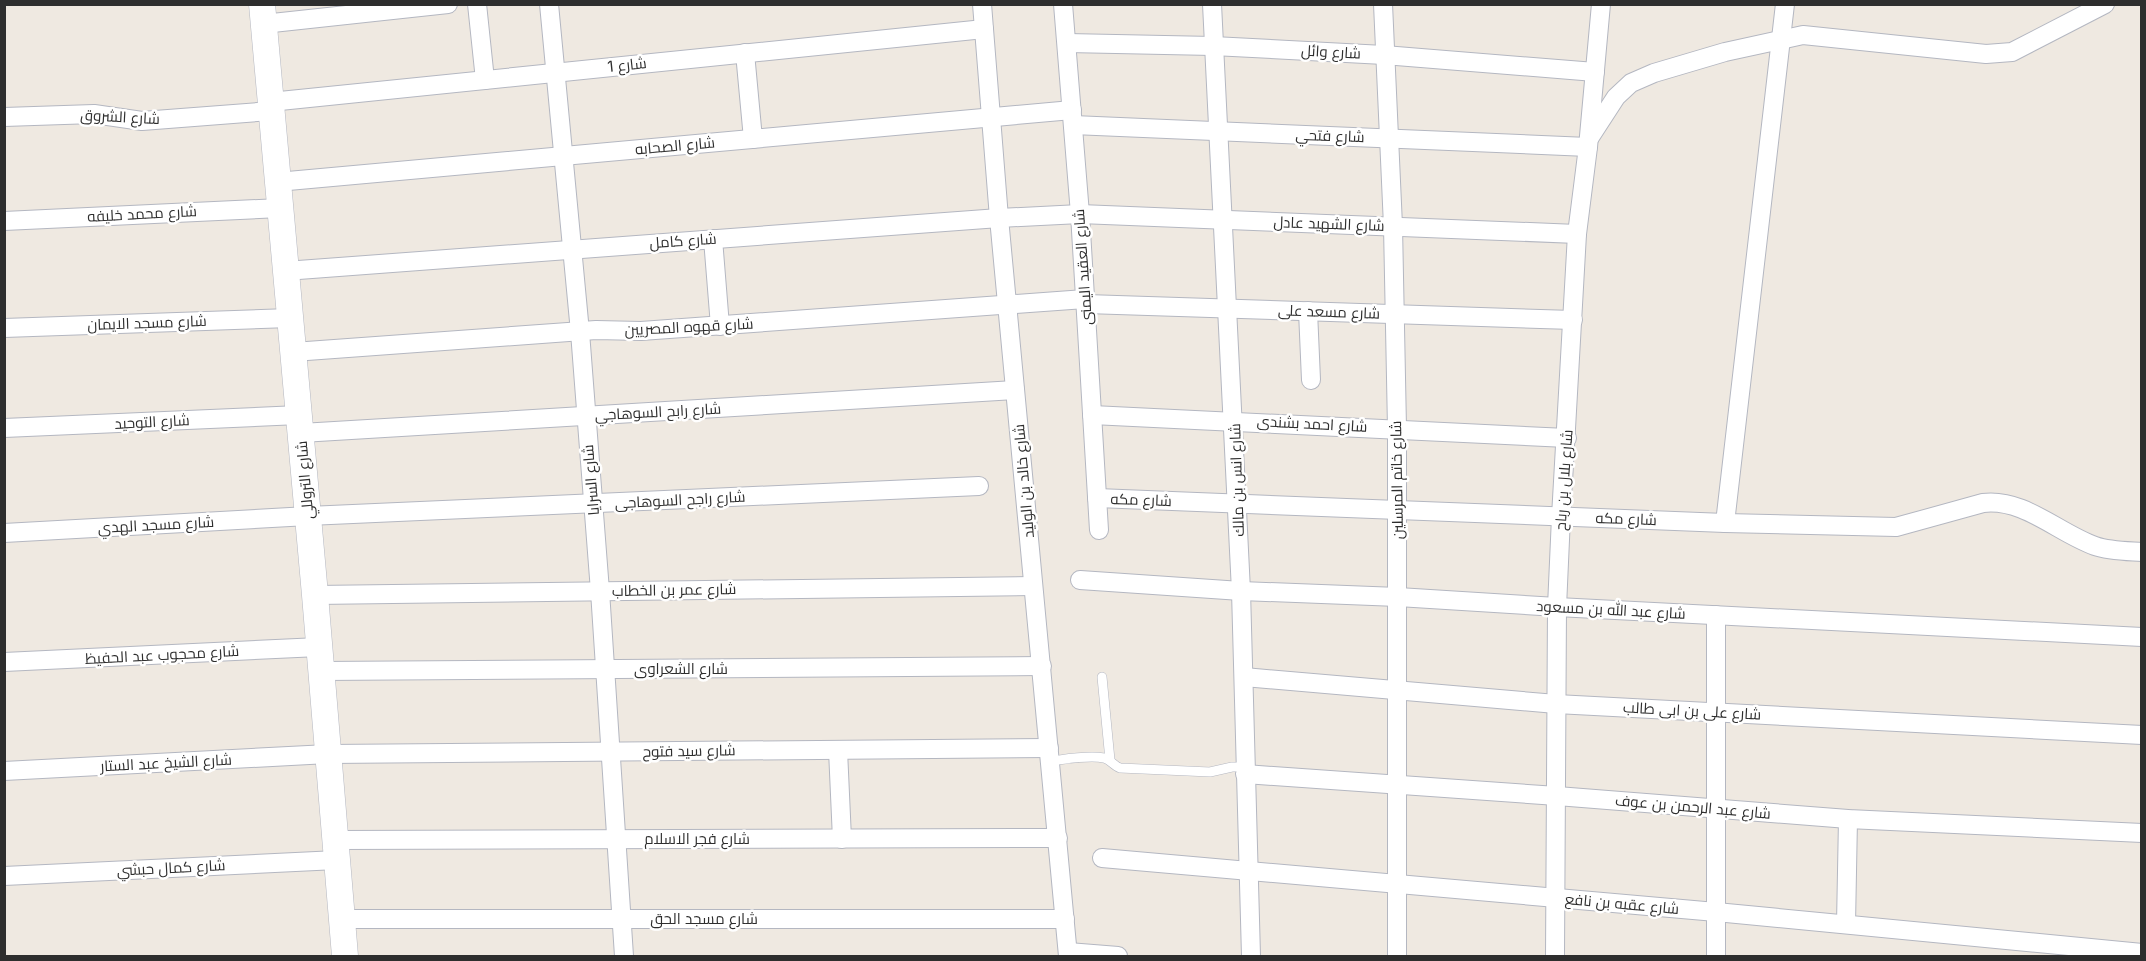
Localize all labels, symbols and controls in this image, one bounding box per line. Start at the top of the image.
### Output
street label: شارع وائل [1300,40,1361,65]
street label: شارع 1 [606,53,648,78]
street label: شارع الشروق [80,105,160,130]
street label: شارع فتحي [1295,125,1365,149]
street label: شارع الصحابه [634,133,716,160]
street label: شارع محمد خليفه [87,201,197,228]
street label: شارع العقيد اليمنى [1069,208,1098,326]
street label: شارع الشهيد عادل [1273,212,1385,237]
street label: شارع كامل [649,229,717,254]
street label: شارع مسعد على [1278,300,1380,325]
street label: شارع مسجد الايمان [87,311,207,336]
street label: شارع قهوه المصريين [624,314,754,341]
street label: شارع رابح السوهاجي [594,399,722,427]
street label: شارع التوحيد [114,410,190,435]
street label: شارع احمد بشندى [1256,411,1368,438]
street label: شارع خاتم المرسلين [1386,420,1409,540]
street label: شارع خالد بن الوليد [1009,423,1040,539]
street label: شارع انس بن مالك [1225,423,1250,537]
street label: شارع بلال بن رباح [1550,429,1579,531]
street label: شارع التروللي [292,440,320,520]
street label: شارع السرايا [578,444,605,516]
street label: شارع راجح السوهاجى [614,487,746,514]
street label: شارع مكه [1110,489,1172,512]
street label: شارع مكه [1595,508,1657,531]
street label: شارع مسجد الهدي [97,512,215,540]
street label: شارع عمر بن الخطاب [612,579,736,602]
street label: شارع عبد الله بن مسعود [1536,596,1686,625]
street label: شارع محجوب عبد الحفيظ [84,641,240,670]
street label: شارع الشعراوى [634,659,728,680]
street label: شارع على بن ابى طالب [1622,697,1762,726]
street label: شارع سيد فتوح [642,740,736,763]
street label: شارع الشيخ عبد الستار [99,750,232,777]
street label: شارع عبد الرحمن بن عوف [1614,790,1772,825]
street label: شارع فجر الاسلام [644,829,750,850]
street label: شارع كمال حبشي [116,855,226,883]
street label: شارع عقبه بن نافع [1564,889,1680,920]
street label: شارع مسجد الحق [650,909,758,930]

